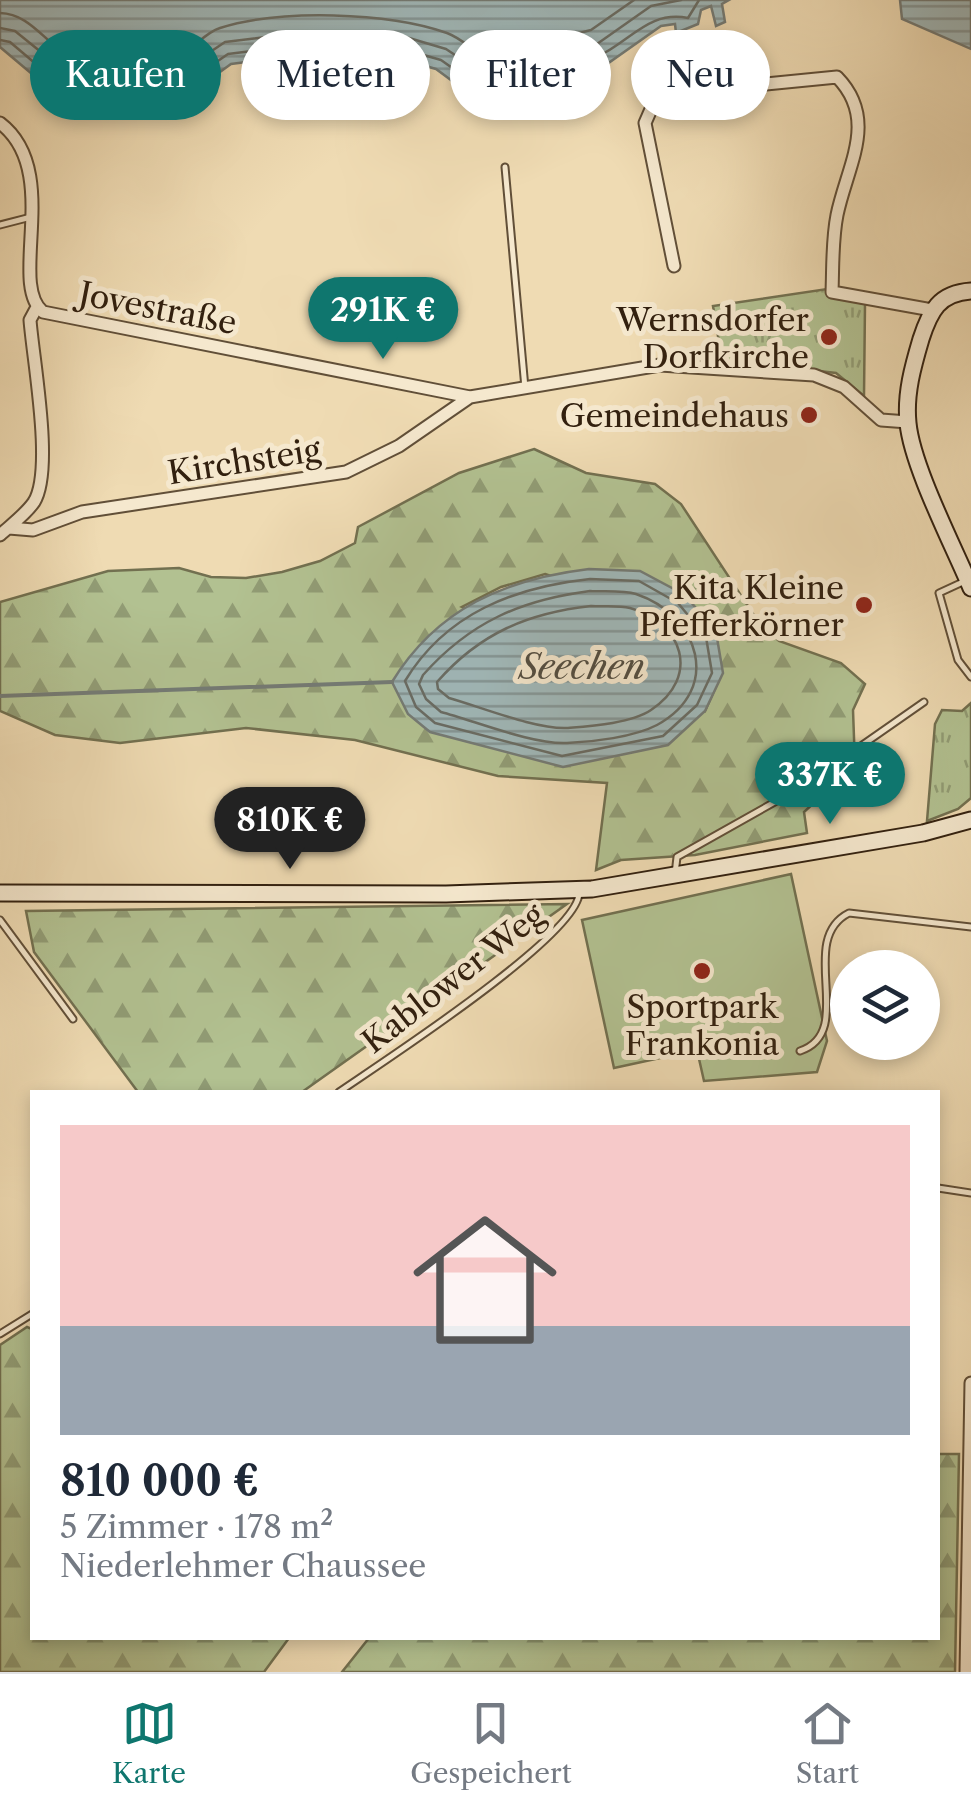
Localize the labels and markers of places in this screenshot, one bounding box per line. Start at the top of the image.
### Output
pin: 291K € [302,277,464,362]
place label: Wernsdorfer Dorfkirche [615,300,810,376]
marker: Wernsdorfer Dorfkirche [818,326,840,348]
place label: Gemeindehaus [560,396,789,435]
marker: Gemeindehaus [798,404,820,426]
place label: Kita Kleine Pfefferkörner [639,568,845,644]
marker: Kita Kleine Pfefferkörner [853,594,875,616]
pin: 337K € [749,742,911,827]
pin: 810K € [209,787,371,872]
marker: Sportpark Frankonia [691,960,713,982]
place label: Sportpark Frankonia [625,987,779,1063]

